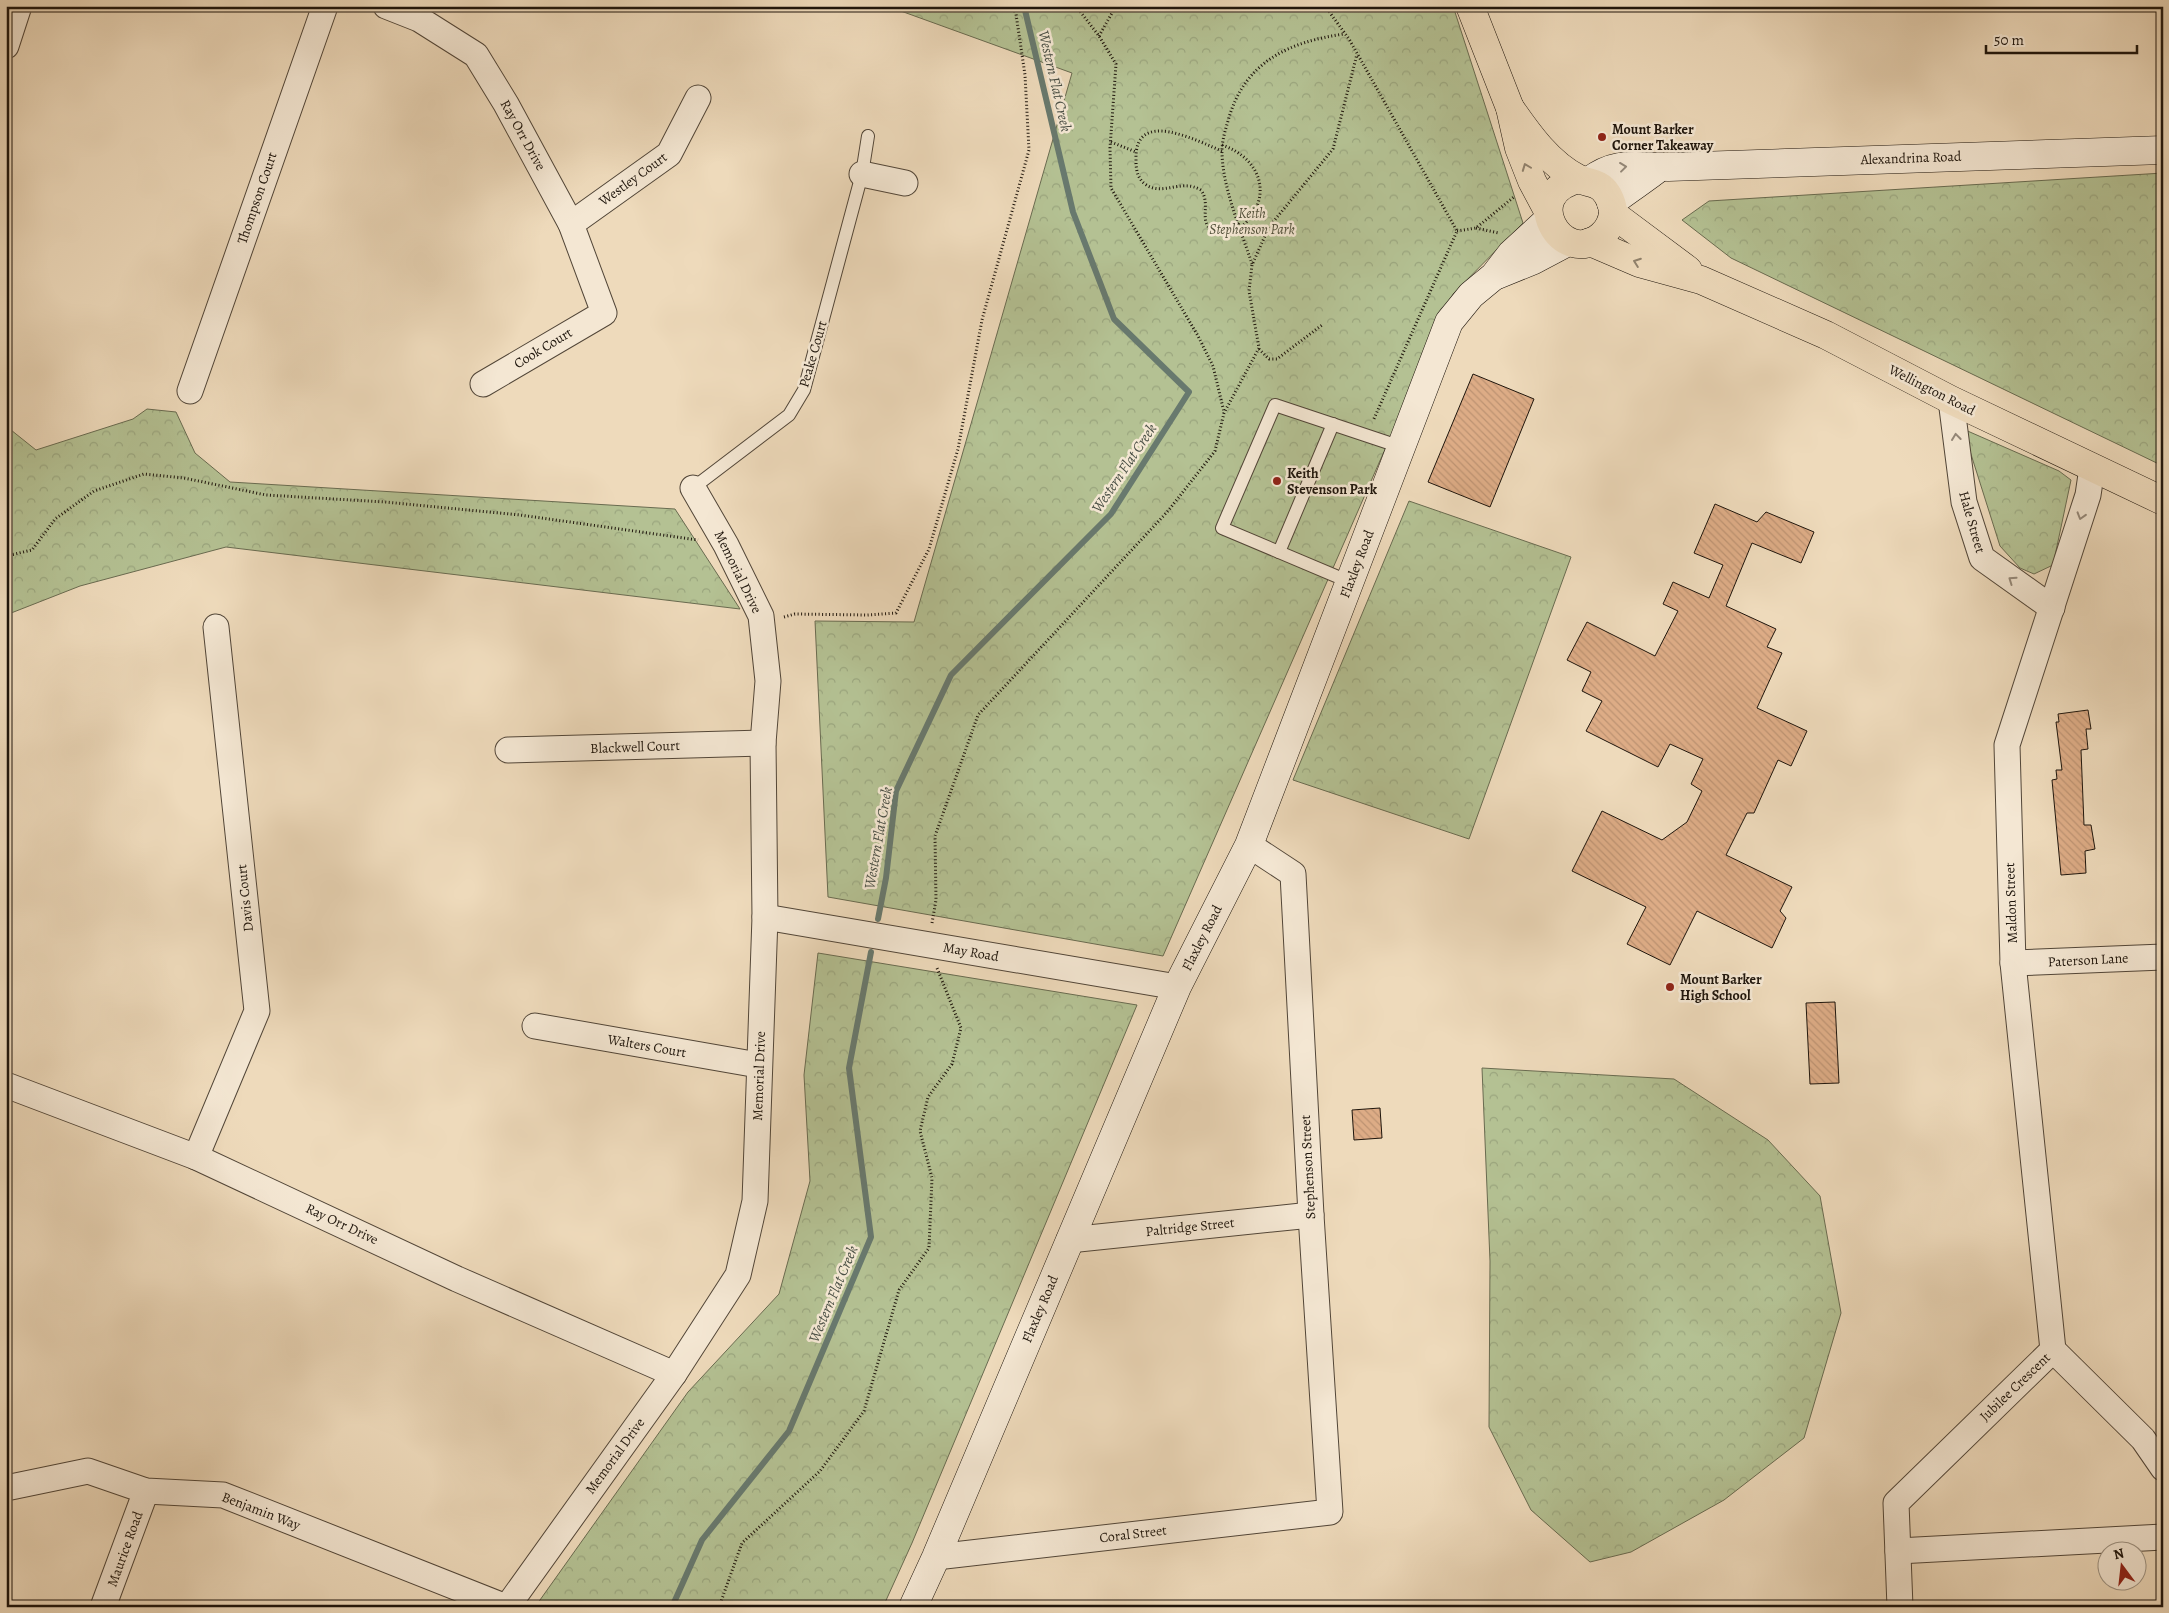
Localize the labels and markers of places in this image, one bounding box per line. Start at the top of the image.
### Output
place label: Mount Barker Corner Takeaway [1612,120,1714,155]
marker: Mount Barker Corner Takeaway [1596,131,1608,143]
place label: Keith Stevenson Park [1287,464,1378,499]
marker: Keith Stevenson Park [1271,475,1283,487]
place label: Mount Barker High School [1680,970,1762,1005]
marker: Mount Barker High School [1664,981,1676,993]

